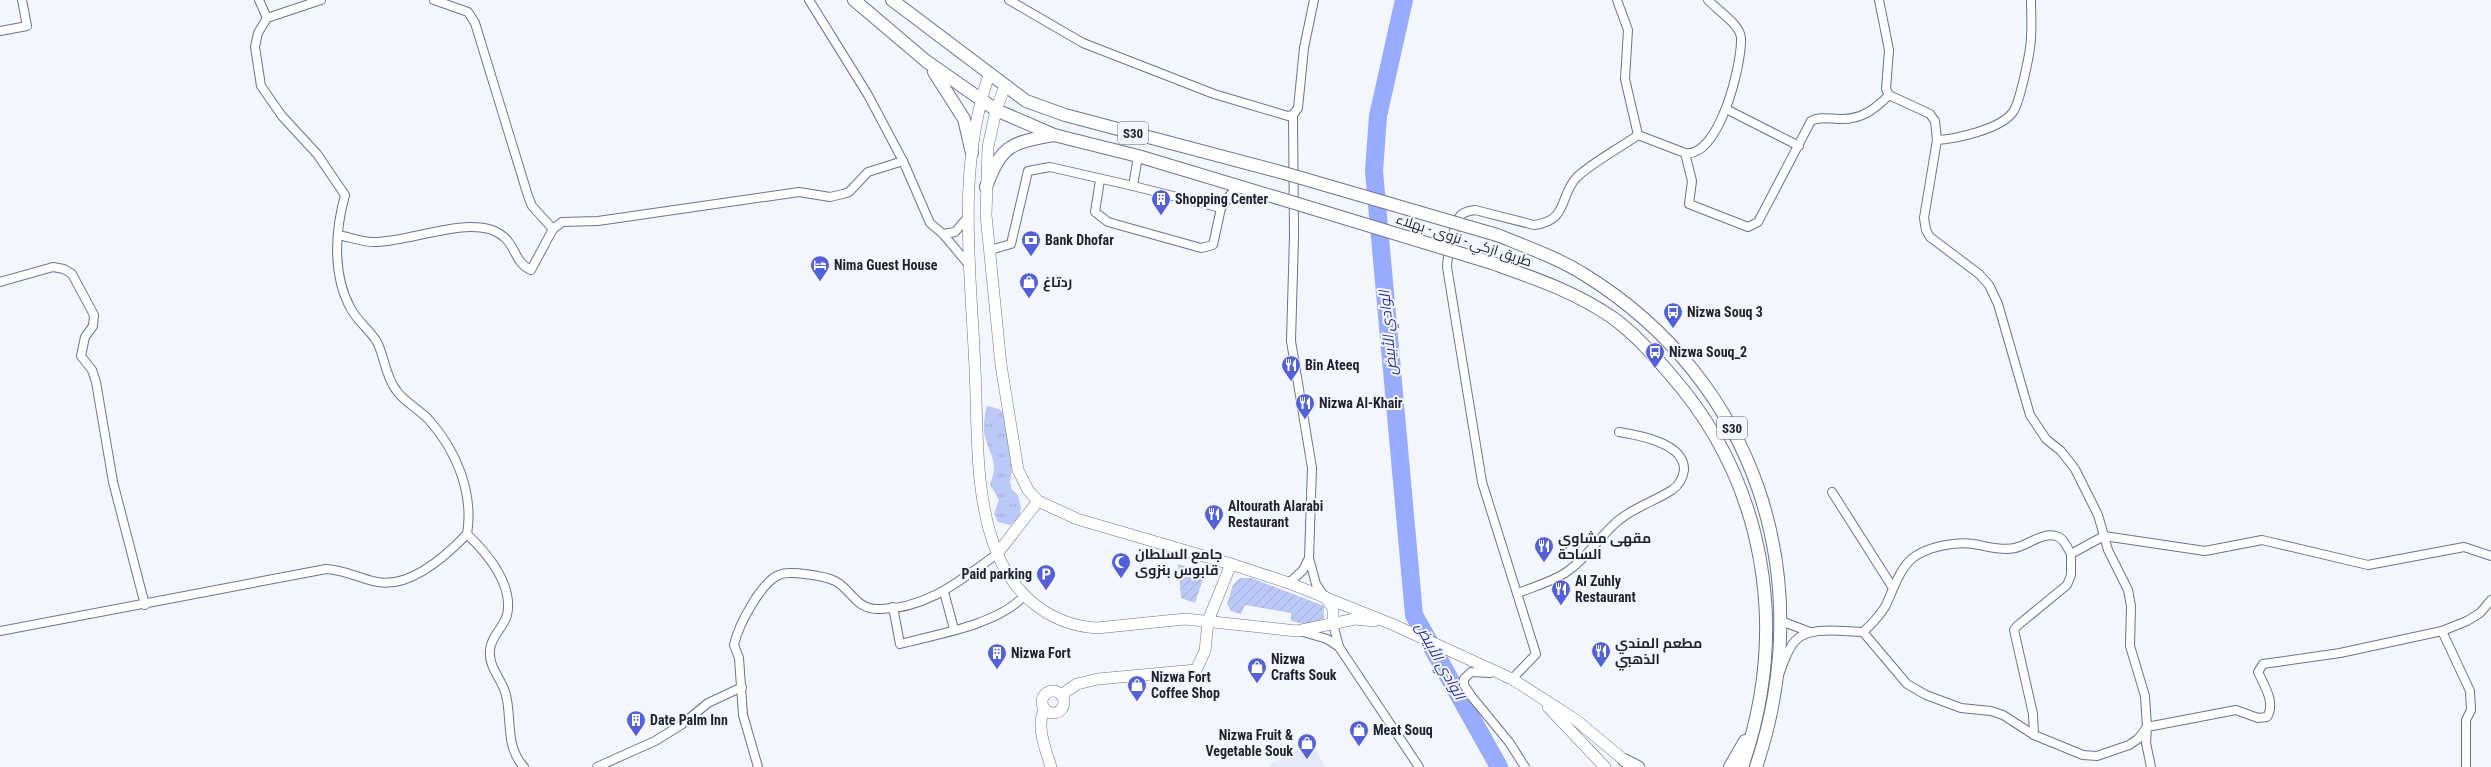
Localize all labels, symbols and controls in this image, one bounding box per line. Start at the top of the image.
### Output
road number: S30 [1118,122,1148,144]
building icon: Shopping Center [1150,188,1172,216]
place label: Shopping Center [1175,191,1269,207]
street label: طريق ازكي - نزوى - بهلاء [1393,210,1534,273]
bank icon: Bank Dhofar [1020,229,1042,257]
place label: Bank Dhofar [1045,232,1114,248]
hotel icon: Nima Guest House [809,254,831,282]
place label: Nima Guest House [834,257,938,273]
shop icon: ردتاغ [1018,271,1040,299]
place label: ردتاغ [1043,274,1072,292]
water label: الوادي الأبيض [1375,287,1404,376]
bus stop icon: Nizwa Souq 3 [1662,301,1684,329]
place label: Nizwa Souq 3 [1687,304,1763,320]
bus stop icon: Nizwa Souq_2 [1644,341,1666,369]
place label: Nizwa Souq_2 [1669,344,1747,360]
restaurant icon: Bin Ateeq [1280,354,1302,382]
place label: Bin Ateeq [1305,357,1359,373]
restaurant icon: Nizwa Al-Khair [1294,392,1316,420]
place label: Nizwa Al-Khair [1319,395,1403,411]
road number: S30 [1717,417,1747,439]
place label: Altourath Alarabi Restaurant [1228,498,1323,530]
restaurant icon: Altourath Alarabi Restaurant [1203,503,1225,531]
place label: مقهى مشاوي الساحة [1558,530,1651,562]
restaurant icon: مقهى مشاوي الساحة [1533,535,1555,563]
place label: جامع السلطان قابوس بنزوى [1135,546,1222,579]
mosque icon: جامع السلطان قابوس بنزوى [1110,551,1132,579]
parking icon: Paid parking [1035,563,1057,591]
place label: Paid parking [962,566,1032,582]
place label: Al Zuhly Restaurant [1575,573,1636,605]
restaurant icon: Al Zuhly Restaurant [1550,578,1572,606]
water label: الوادي الأبيض [1409,619,1470,706]
place label: مطعم المندي الذهبي [1615,635,1702,671]
restaurant icon: مطعم المندي الذهبي [1590,640,1612,668]
building icon: Nizwa Fort [986,642,1008,670]
place label: Nizwa Fort [1011,645,1071,661]
place label: Nizwa Crafts Souk [1271,651,1337,683]
shop icon: Nizwa Crafts Souk [1246,656,1268,684]
place label: Nizwa Fort Coffee Shop [1151,669,1220,701]
shop icon: Nizwa Fort Coffee Shop [1126,674,1148,702]
building icon: Date Palm Inn [625,709,647,737]
place label: Date Palm Inn [650,712,728,728]
shop icon: Meat Souq [1348,719,1370,747]
place label: Meat Souq [1373,722,1433,738]
place label: Nizwa Fruit & Vegetable Souk [1205,727,1293,759]
shop icon: Nizwa Fruit & Vegetable Souk [1296,732,1318,760]

